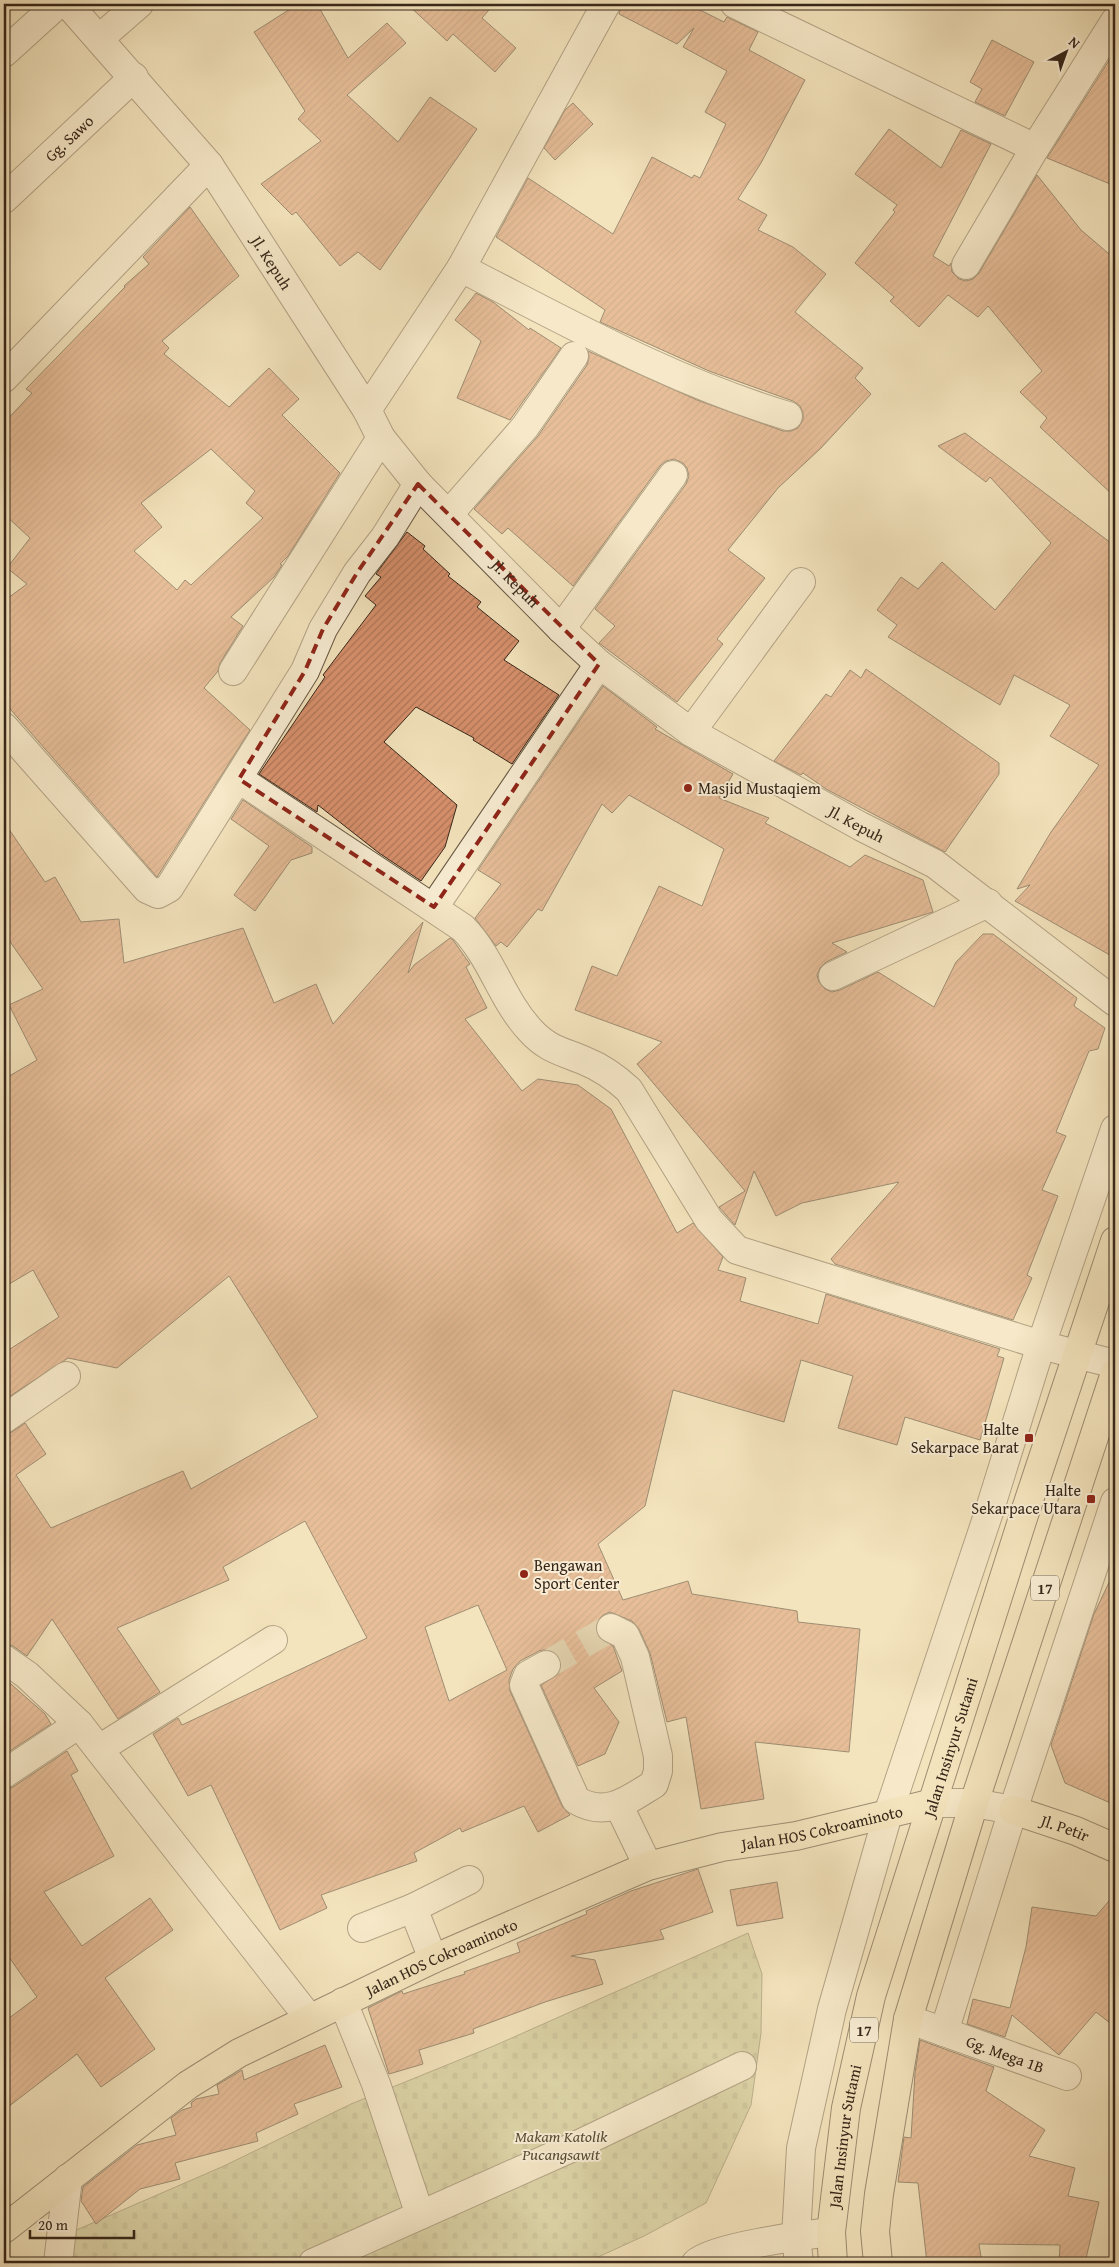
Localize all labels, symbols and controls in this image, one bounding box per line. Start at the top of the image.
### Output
north arrow [1042,28,1092,78]
text: N [1064,32,1085,53]
street label: Gg. Sawo [39,109,99,167]
street label: Jl. Kepuh [244,229,298,294]
street label: Jl. Kepuh [485,552,545,613]
place label: Masjid Mustaqiem [698,776,821,800]
marker: Masjid Mustaqiem [682,782,694,794]
street label: Jl. Kepuh [823,798,889,849]
place label: Halte Sekarpace Barat [911,1417,1019,1459]
marker: Halte Sekarpace Barat [1023,1432,1035,1444]
place label: Halte Sekarpace Utara [971,1478,1081,1520]
marker: Halte Sekarpace Utara [1085,1493,1097,1505]
place label: Bengawan Sport Center [534,1553,620,1595]
marker: Bengawan Sport Center [518,1568,530,1580]
road number: 17 [1031,1576,1059,1600]
street label: Jalan Insinyur Sutami [916,1674,984,1822]
street label: Jalan HOS Cokroaminoto [738,1799,905,1856]
street label: Jl. Petir [1036,1807,1094,1848]
street label: Jalan HOS Cokroaminoto [360,1912,521,2003]
road number: 17 [850,2018,878,2042]
street label: Gg. Mega 1B [963,2029,1048,2079]
street label: Jalan Insinyur Sutami [822,2061,868,2211]
park label: Makam Katolik Pucangsawit [515,2124,608,2166]
scale bar [30,2207,134,2239]
text: 20 m [38,2214,69,2235]

